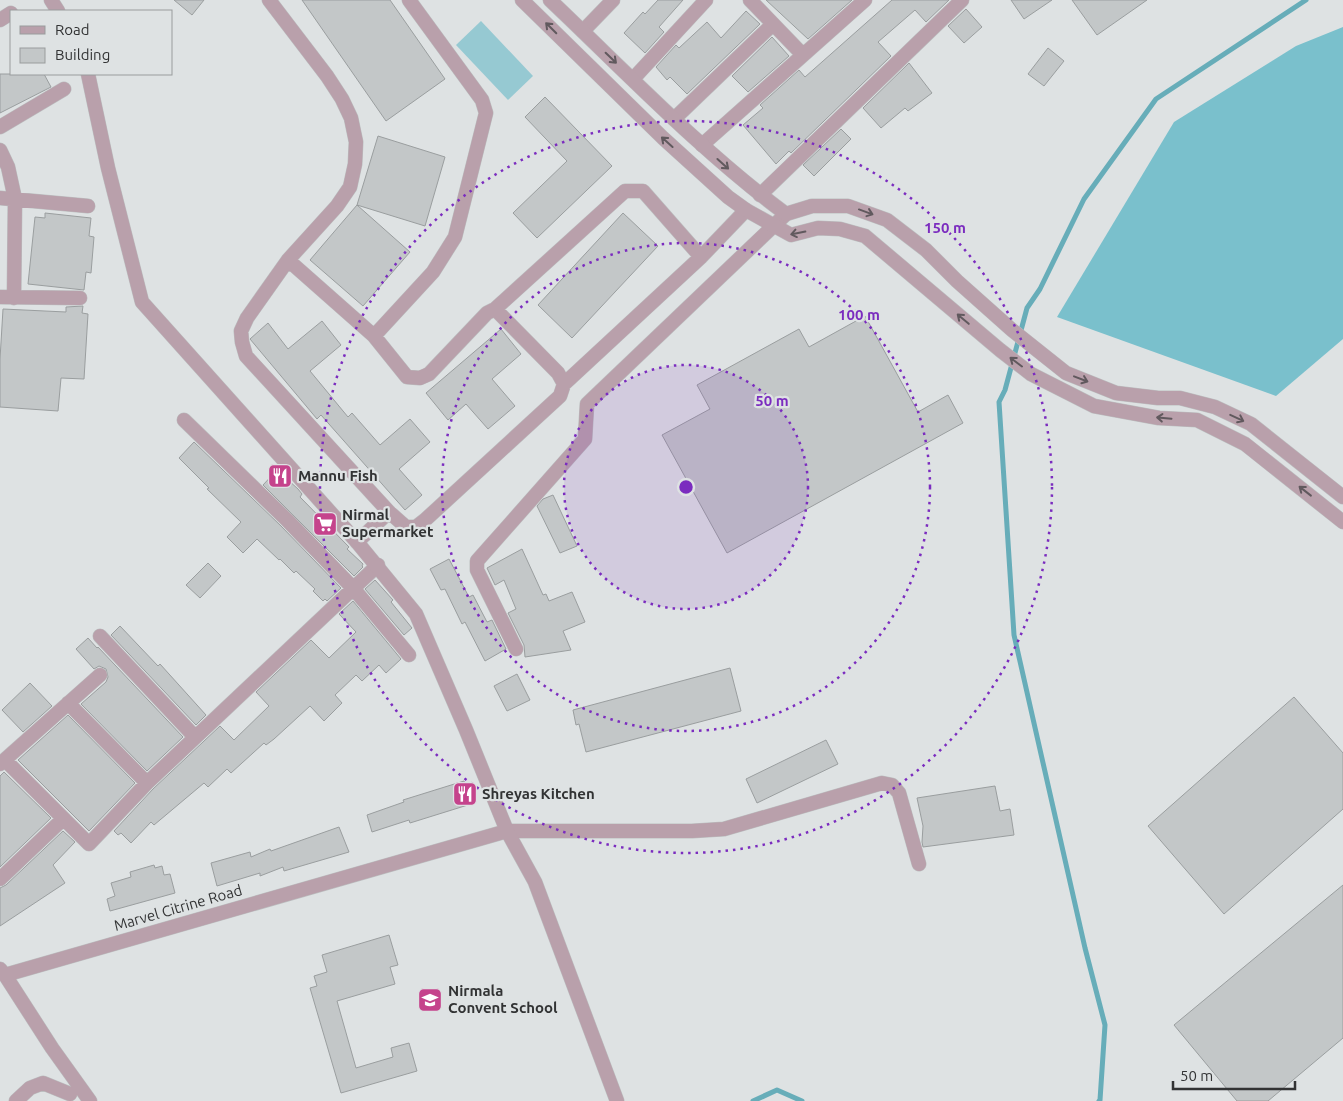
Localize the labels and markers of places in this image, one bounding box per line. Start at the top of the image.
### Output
restaurant icon: Mannu Fish [267,463,293,489]
place label: Mannu Fish [298,467,378,484]
centre of rings [677,478,695,496]
place label: Nirmal Supermarket [342,506,434,540]
supermarket icon: Nirmal Supermarket [312,511,338,537]
restaurant icon: Shreyas Kitchen [452,781,478,807]
place label: Shreyas Kitchen [482,785,595,802]
place label: Nirmala Convent School [448,982,558,1016]
school or university icon: Nirmala Convent School [417,987,443,1013]

